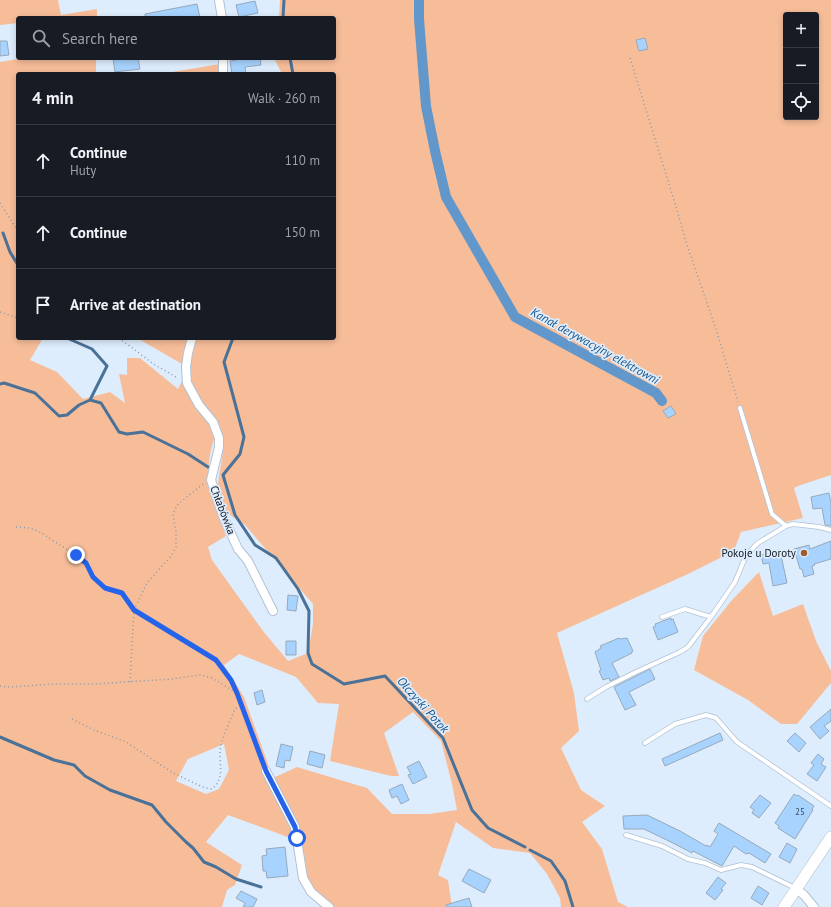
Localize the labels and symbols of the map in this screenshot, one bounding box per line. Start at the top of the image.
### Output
water label: Kanał derywacyjny elektrowni [528,304,663,388]
street label: Chłabówka [207,483,239,537]
route end [67,546,85,564]
place label: Pokoje u Doroty [721,546,797,560]
marker: Pokoje u Doroty [799,548,809,558]
water label: Olczyski Potok [394,673,453,736]
house number: 25 [795,806,805,817]
route start [288,829,306,847]

